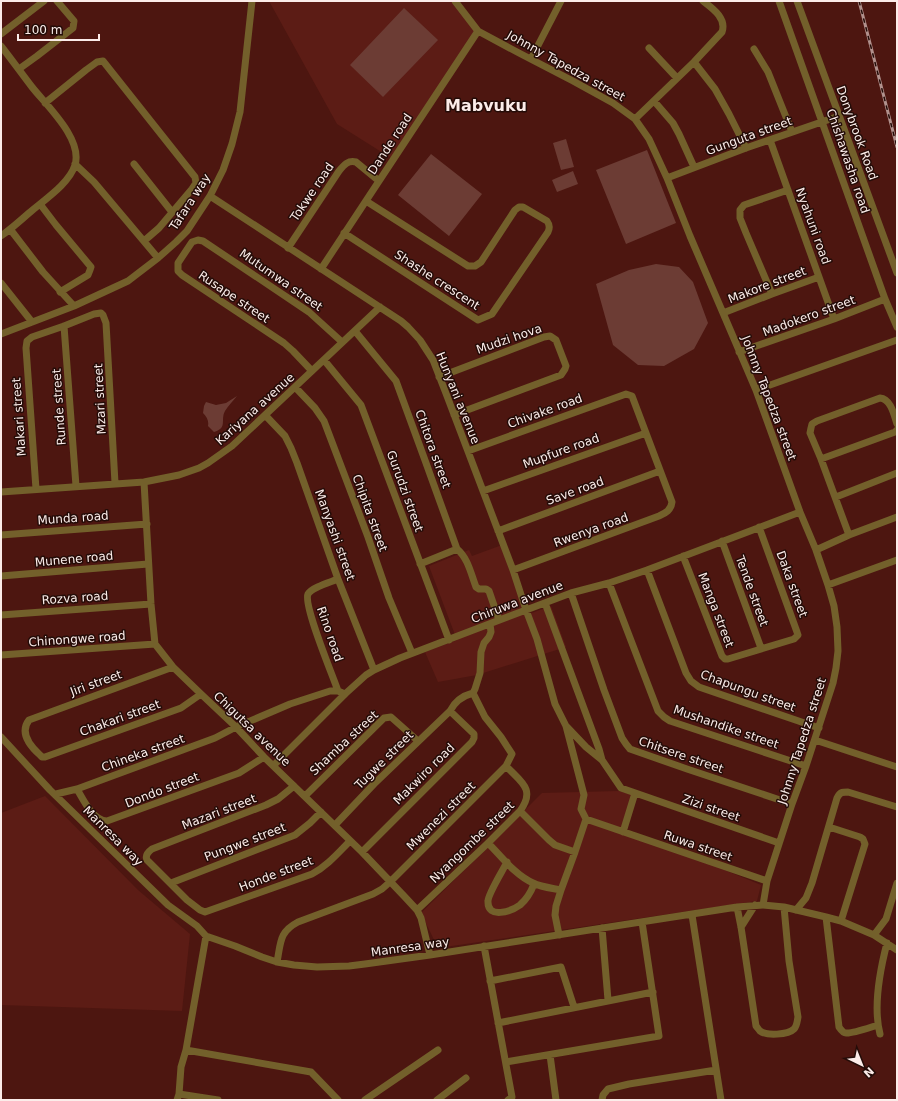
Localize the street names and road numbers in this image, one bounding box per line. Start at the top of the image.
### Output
street label: Johnny Tapedza street [504,27,628,104]
street label: Donybrook Road [833,84,881,182]
street label: Chishawasha road [824,107,872,215]
street label: Dande road [365,111,415,177]
street label: Gunguta street [704,114,794,158]
street label: Tokwe road [287,160,337,225]
street label: Tafara way [166,171,213,234]
street label: Nyahuni road [793,186,833,266]
street label: Mutumwa street [237,246,325,314]
street label: Shashe crescent [392,247,482,313]
street label: Makore street [726,264,808,306]
street label: Rusape street [196,268,273,326]
street label: Madokero street [761,293,857,339]
street label: Mudzi hova [474,321,544,357]
street label: Johnny Tapedza street [738,333,799,463]
street label: Hunyani avenue [433,350,483,446]
street label: Mzari street [91,363,109,435]
street label: Runde street [49,368,69,446]
street label: Kariyana avenue [213,370,297,448]
street label: Makari street [9,377,29,457]
street label: Chivake road [506,391,584,431]
street label: Chitora street [412,408,454,490]
street label: Mupfure road [521,431,601,471]
street label: Gurudzi street [384,448,426,534]
street label: Chipita street [350,472,391,554]
street label: Save road [544,474,606,508]
street label: Manyashi street [312,488,358,583]
street label: Munda road [37,509,109,527]
street label: Rwenya road [552,510,630,550]
street label: Munene road [34,549,114,569]
street label: Daka street [774,549,811,619]
street label: Tende street [732,553,771,629]
street label: Manga street [695,571,737,650]
street label: Chiruwa avenue [469,578,565,626]
street label: Rozva road [41,589,109,607]
street label: Rino road [314,605,346,663]
street label: Chinongwe road [28,629,126,649]
street label: Jiri street [67,667,124,699]
street label: Chapungu street [698,667,798,715]
street label: Johnny Tapedza street [775,676,829,807]
street label: Chigutsa avenue [211,689,293,769]
street label: Chakari street [78,697,162,739]
street label: Mushandike street [671,702,781,752]
street label: Shamba street [307,708,381,778]
street label: Tugwe street [351,728,416,793]
street label: Chineka street [100,731,187,775]
street label: Chitsere street [637,734,725,776]
street label: Makwiro road [391,741,457,807]
street label: Dondo street [123,769,201,811]
street label: Mwenezi street [404,779,478,853]
street label: Mazari street [180,791,258,833]
street label: Zizi street [680,792,742,824]
street label: Nyangombe street [427,798,517,886]
street label: Manresa way [80,803,146,869]
street label: Pungwe street [202,820,288,864]
street label: Ruwa street [662,828,734,864]
street label: Honde street [237,853,315,894]
street label: Manresa way [370,935,450,959]

